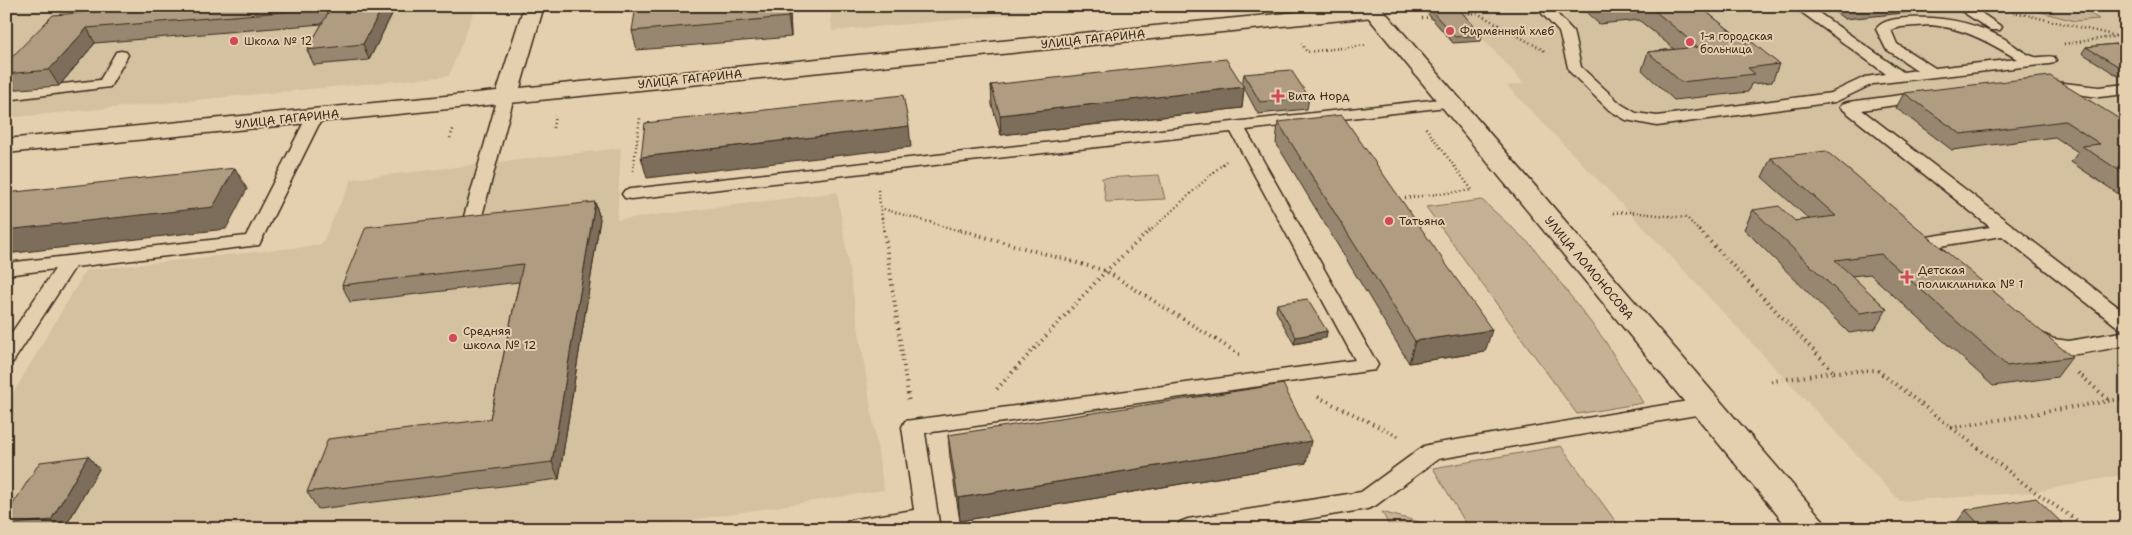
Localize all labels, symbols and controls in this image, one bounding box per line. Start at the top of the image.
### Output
place label: Фирменный хлеб [1460,24,1554,39]
marker: Фирменный хлеб [1444,25,1456,37]
street label: УЛИЦА ГАГАРИНА [1040,26,1146,52]
place label: 1-я городская больница [1700,29,1773,57]
place label: Школа № 12 [244,34,312,49]
marker: Школа № 12 [228,35,240,47]
marker: 1-я городская больница [1684,36,1696,48]
street label: УЛИЦА ГАГАРИНА [637,66,743,92]
place label: Вита Норд [1288,88,1350,104]
marker: Вита Норд [1272,90,1284,102]
street label: УЛИЦА ГАГАРИНА [234,106,340,132]
place label: Татьяна [1399,213,1446,229]
street label: УЛИЦА ЛОМОНОСОВА [1541,213,1637,323]
marker: Татьяна [1383,215,1395,227]
place label: Детская поликлиника № 1 [1918,262,2024,292]
marker: Детская поликлиника № 1 [1900,270,1914,284]
place label: Средняя школа № 12 [463,323,536,353]
marker: Средняя школа № 12 [447,332,459,344]

